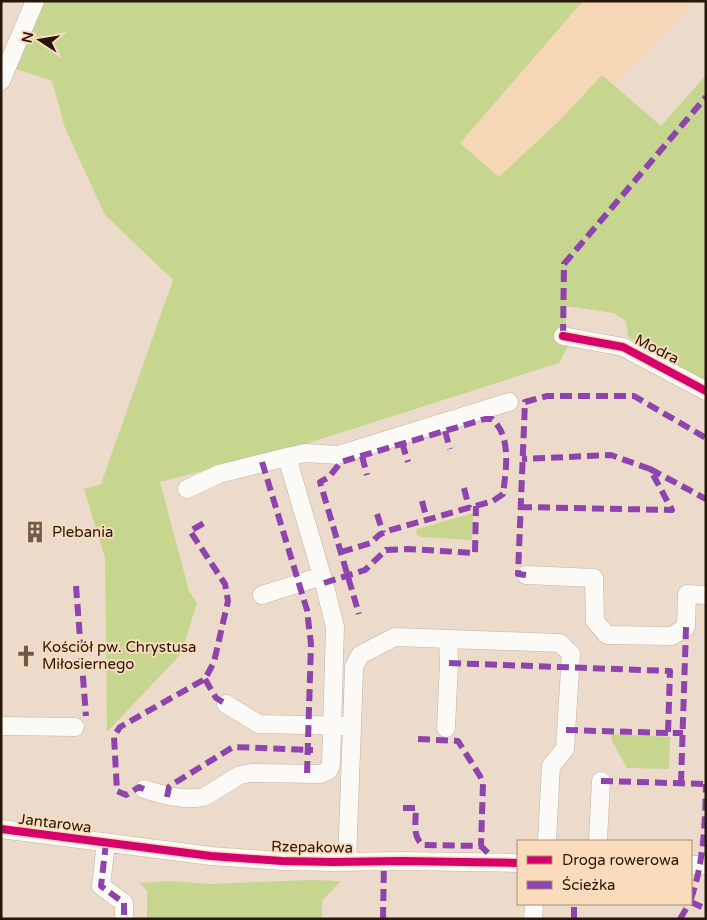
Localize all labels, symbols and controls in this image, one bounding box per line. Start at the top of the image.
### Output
north arrow [15,15,65,65]
text: N [18,30,37,45]
street label: Modra [632,330,682,368]
building icon: Plebania [22,519,48,545]
place label: Plebania [52,523,113,541]
place label: Kościół pw. Chrystusa Miłosiernego [42,638,196,673]
church icon: Kościół pw. Chrystusa Miłosiernego [13,643,39,669]
street label: Jantarowa [18,810,92,836]
street label: Rzepakowa [271,837,353,857]
legend [517,840,692,905]
text: Droga rowerowa [562,851,679,869]
text: Ścieżka [562,876,615,894]

